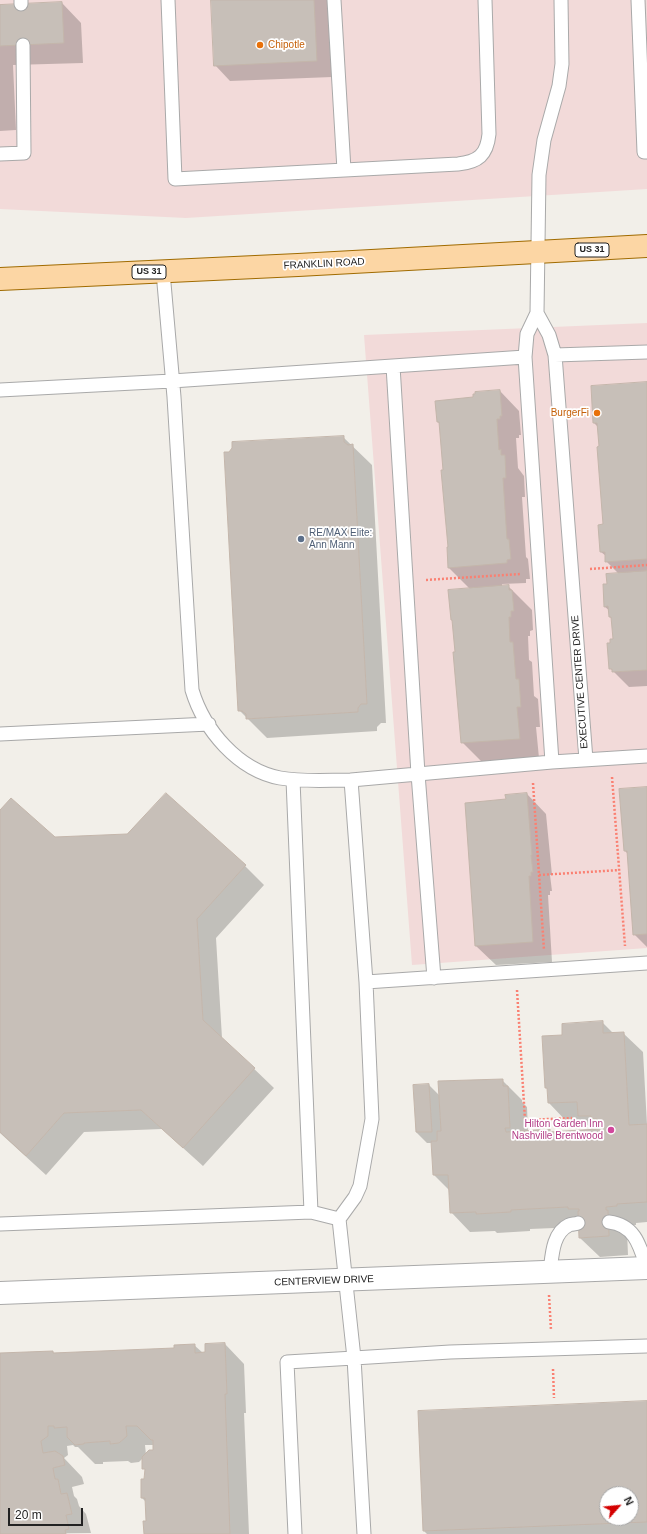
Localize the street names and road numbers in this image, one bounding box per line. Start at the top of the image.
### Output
road number: US 31 [575,243,609,257]
street label: FRANKLIN ROAD [283,256,365,272]
road number: US 31 [132,265,166,279]
street label: EXECUTIVE CENTER DRIVE [569,615,591,749]
street label: CENTERVIEW DRIVE [274,1273,374,1289]

